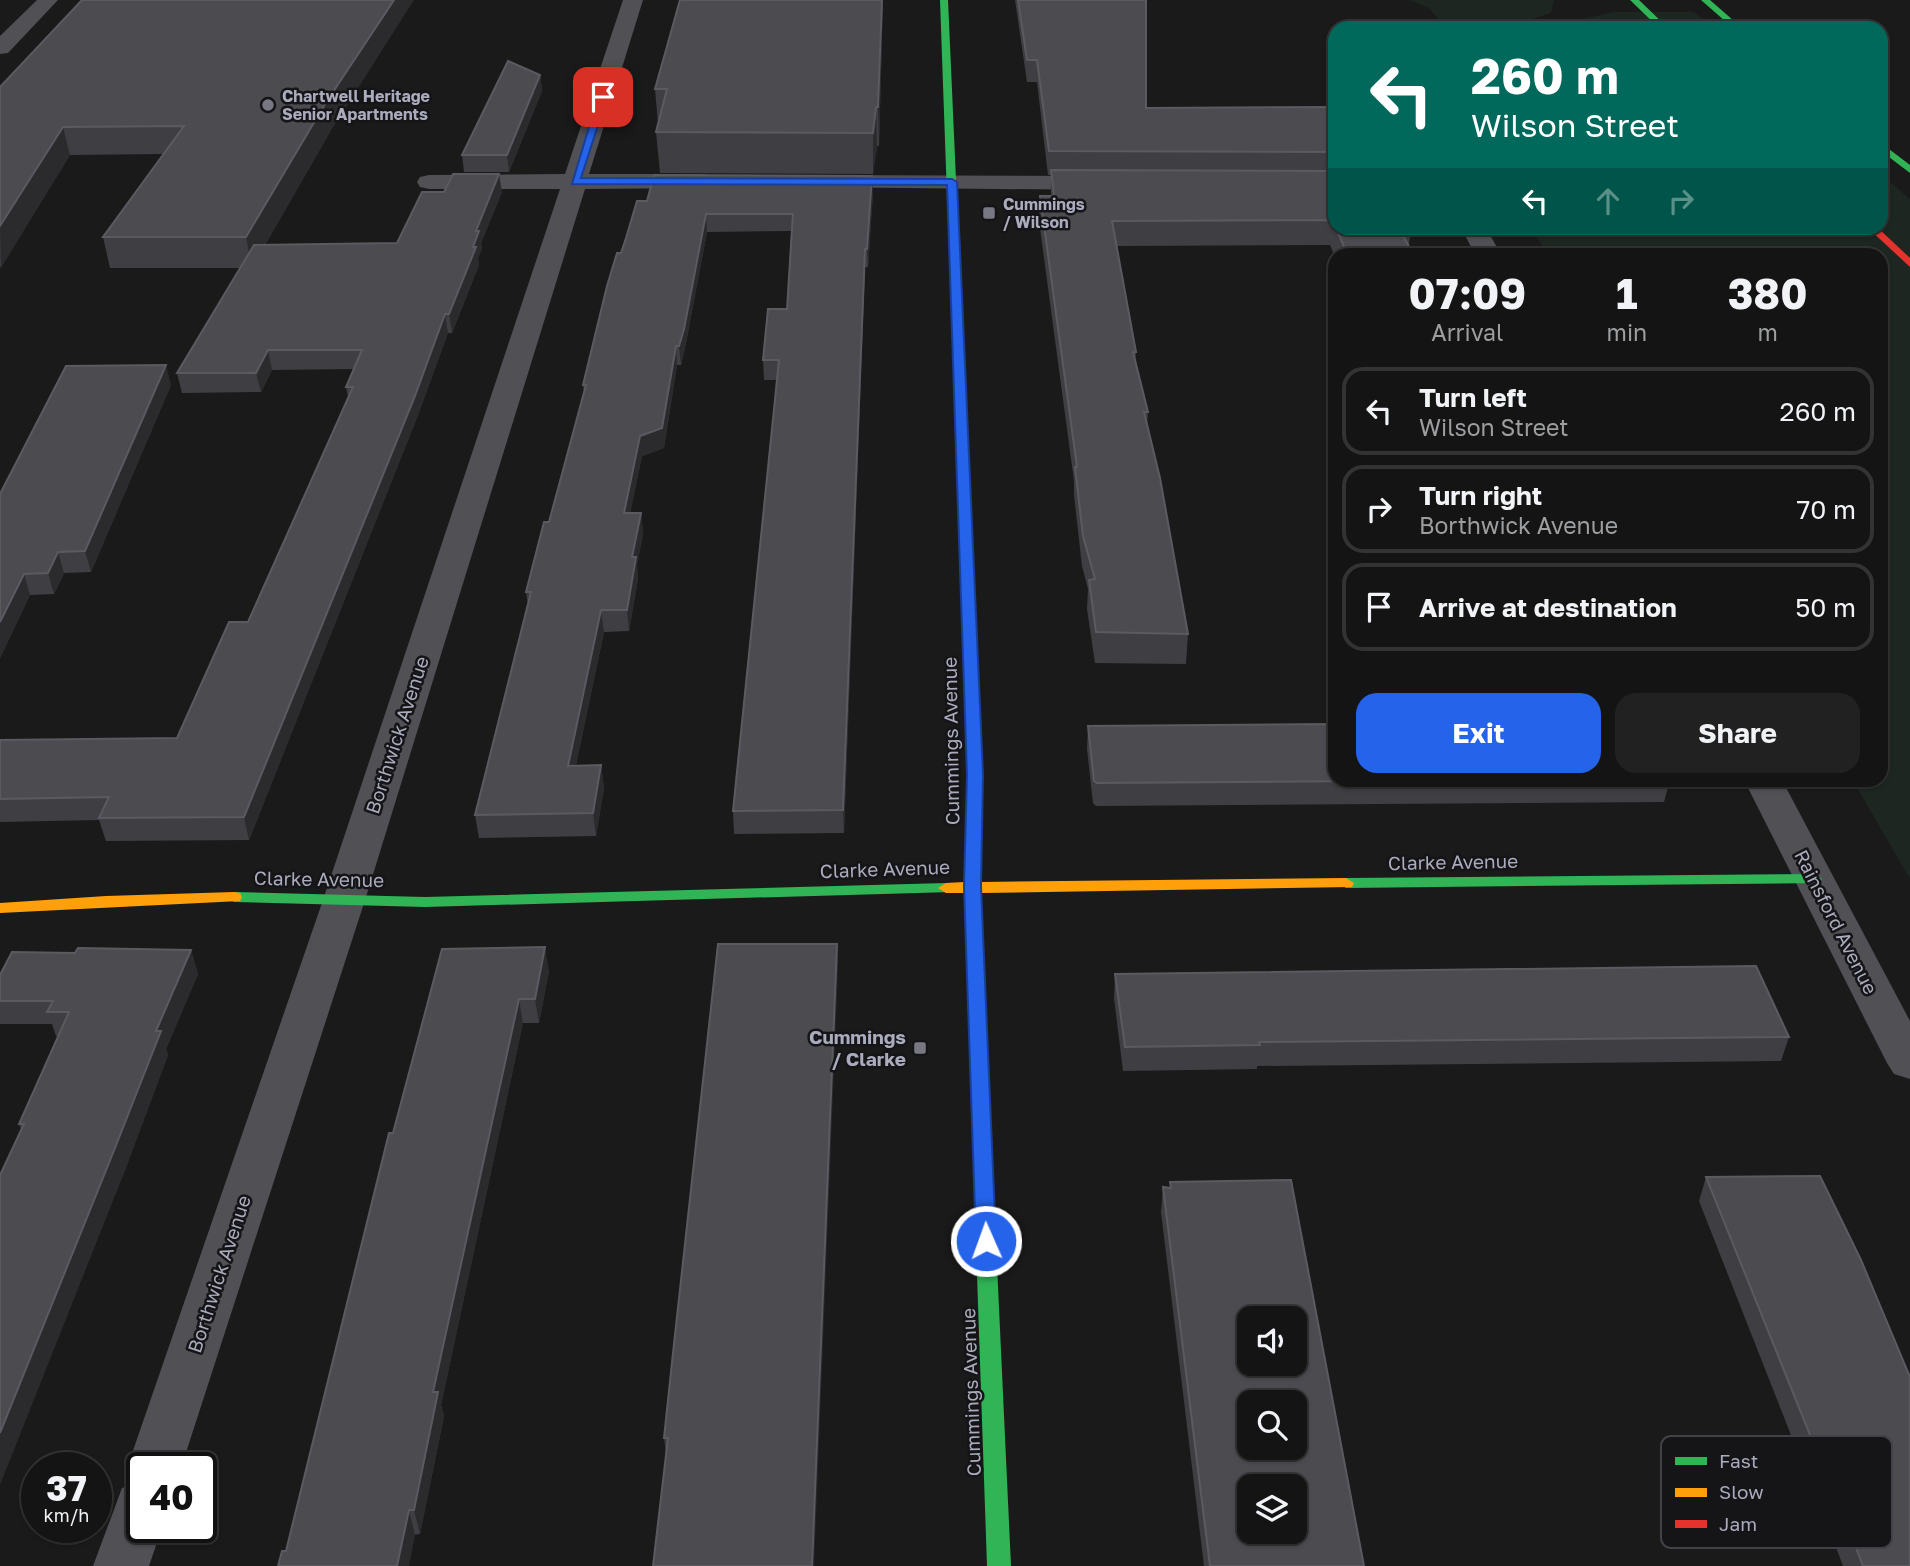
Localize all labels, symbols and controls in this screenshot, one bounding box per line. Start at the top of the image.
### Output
text: 260 m [1471,46,1619,105]
icon: left [1356,49,1447,140]
pin [573,67,633,127]
icon: arrive [584,78,622,116]
place label: Chartwell Heritage Senior Apartments [282,86,430,124]
marker: Chartwell Heritage Senior Apartments [260,97,276,113]
text: Wilson Street [1471,106,1679,144]
icon: left [1516,182,1554,220]
icon: ahead [1589,182,1627,220]
icon: right [1662,182,1700,220]
place label: Cummings / Wilson [1003,194,1085,232]
marker: Cummings / Wilson [981,205,997,221]
text: 07:09 [1408,268,1526,318]
text: 1 [1616,268,1638,318]
text: 380 [1728,268,1808,318]
text: Arrival [1431,318,1503,346]
text: min [1607,318,1647,346]
text: m [1757,318,1778,346]
text: Turn left [1419,382,1527,413]
icon: left [1360,392,1398,430]
text: 260 m [1780,396,1856,427]
text: Wilson Street [1419,413,1569,441]
text: Turn right [1419,480,1542,511]
icon: right [1360,490,1398,528]
text: 70 m [1797,494,1856,525]
text: Borthwick Avenue [1419,511,1618,539]
icon: arrive [1360,588,1398,626]
text: Arrive at destination [1419,592,1677,623]
text: 50 m [1795,592,1856,623]
street label: Borthwick Avenue [360,653,433,817]
street label: Cummings Avenue [938,657,963,825]
button: Exit [1356,693,1601,773]
button: Share [1615,693,1860,773]
street label: Rainsford Avenue [1790,846,1883,998]
street label: Clarke Avenue [1388,849,1518,874]
street label: Clarke Avenue [819,855,951,882]
street label: Clarke Avenue [254,866,384,891]
place label: Cummings / Clarke [809,1025,906,1070]
marker: Cummings / Clarke [912,1040,928,1056]
street label: Borthwick Avenue [182,1192,255,1356]
position arrow [949,1204,1023,1278]
map controls [1237,1306,1307,1544]
button: sound [1237,1306,1307,1376]
street label: Cummings Avenue [956,1307,985,1477]
button: search [1237,1390,1307,1460]
legend [1661,1436,1892,1548]
text: Fast [1719,1449,1758,1472]
speed limit sign: 40 [126,1452,217,1543]
text: 37 [46,1467,87,1509]
button: layers [1237,1474,1307,1544]
text: Slow [1719,1480,1764,1503]
text: km/h [44,1504,89,1526]
text: Jam [1719,1512,1757,1535]

